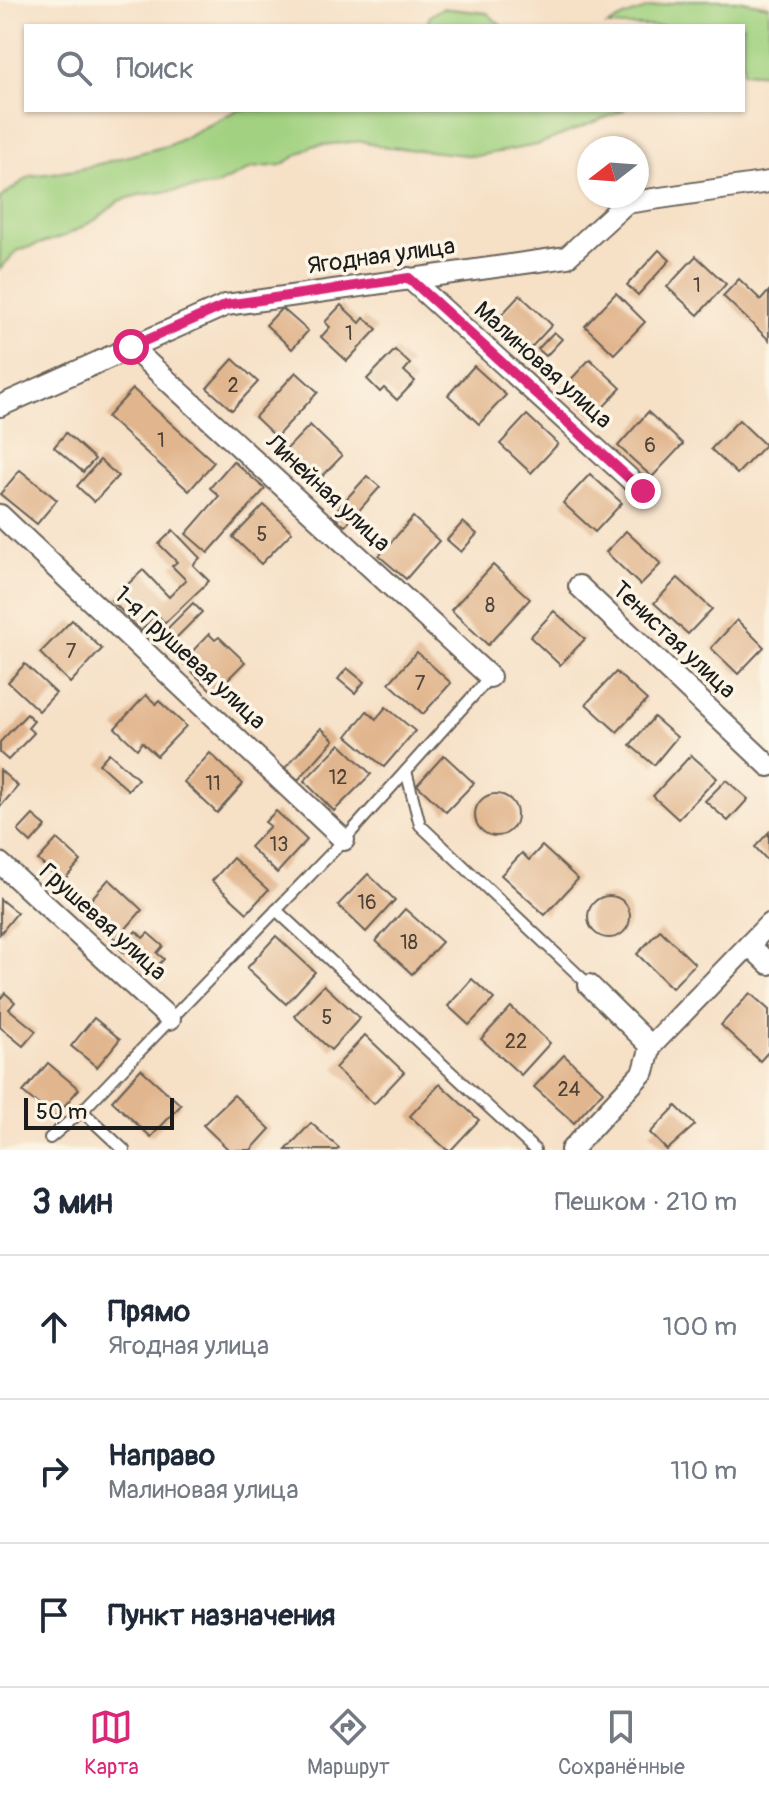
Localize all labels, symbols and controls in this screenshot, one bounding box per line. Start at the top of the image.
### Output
search box [24,24,745,112]
icon: search [52,46,96,90]
text: Поиск [116,50,194,87]
north arrow [577,136,649,208]
street label: Ягодная улица [305,231,457,281]
house number: 1 [693,273,701,298]
street label: Малиновая улица [468,295,618,435]
house number: 1 [345,321,353,346]
route start [113,329,149,365]
house number: 2 [227,373,239,398]
street label: Линейная улица [259,427,396,558]
house number: 1 [157,428,165,453]
house number: 6 [644,433,656,458]
route end [625,473,661,509]
house number: 5 [257,522,267,547]
street label: Тенистая улица [606,575,742,705]
street label: 1-я Грушевая улица [108,580,272,736]
house number: 8 [485,593,495,618]
house number: 7 [66,639,77,664]
house number: 7 [415,671,426,696]
house number: 12 [329,765,348,790]
house number: 11 [205,771,221,796]
house number: 13 [270,832,288,857]
street label: Грушевая улица [33,857,173,987]
house number: 16 [357,890,377,915]
house number: 18 [400,930,418,955]
house number: 5 [322,1005,332,1030]
house number: 22 [505,1029,527,1054]
house number: 24 [558,1077,581,1102]
scale bar [24,1094,174,1130]
text: 50 m [36,1098,87,1126]
text: 3 мин [32,1181,113,1224]
text: Пешком · 210 m [555,1186,737,1218]
text: Прямо [108,1293,190,1330]
icon: ahead [32,1305,76,1349]
text: 100 m [663,1311,737,1343]
text: Ягодная улица [108,1330,269,1362]
text: Направо [108,1437,215,1474]
icon: right [32,1449,76,1493]
text: 110 m [670,1455,737,1487]
text: Малиновая улица [108,1474,298,1506]
icon: arrive [32,1593,76,1637]
text: Пункт назначения [108,1597,335,1634]
tab: Карта [84,1705,139,1781]
tab: Маршрут [307,1705,390,1781]
tab: Сохранённые [558,1705,685,1781]

